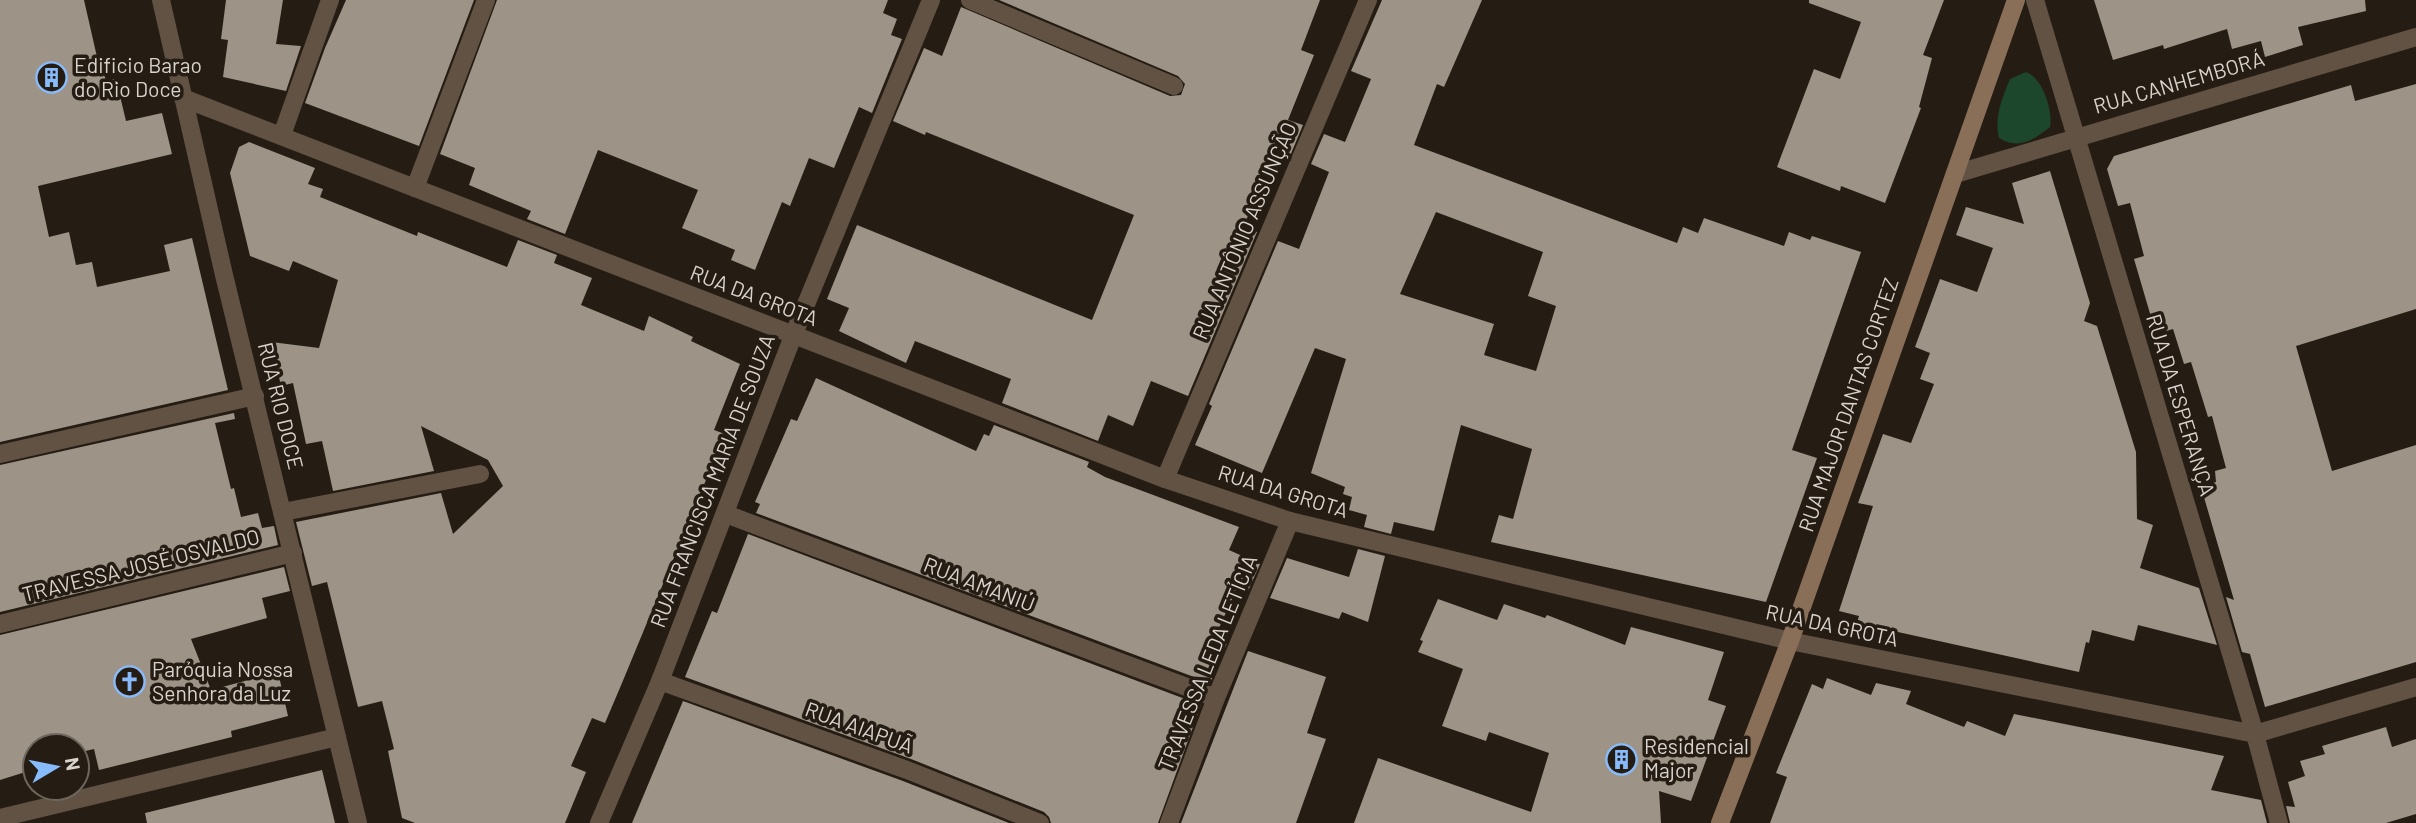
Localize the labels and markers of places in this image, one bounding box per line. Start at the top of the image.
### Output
place label: Edificio Barao do Rio Doce [74,52,202,101]
building icon: Edificio Barao do Rio Doce [34,61,68,95]
place label: Paróquia Nossa Senhora da Luz [152,656,293,705]
church icon: Paróquia Nossa Senhora da Luz [112,665,146,699]
place label: Residencial Major [1644,733,1749,782]
building icon: Residencial Major [1604,742,1638,776]

